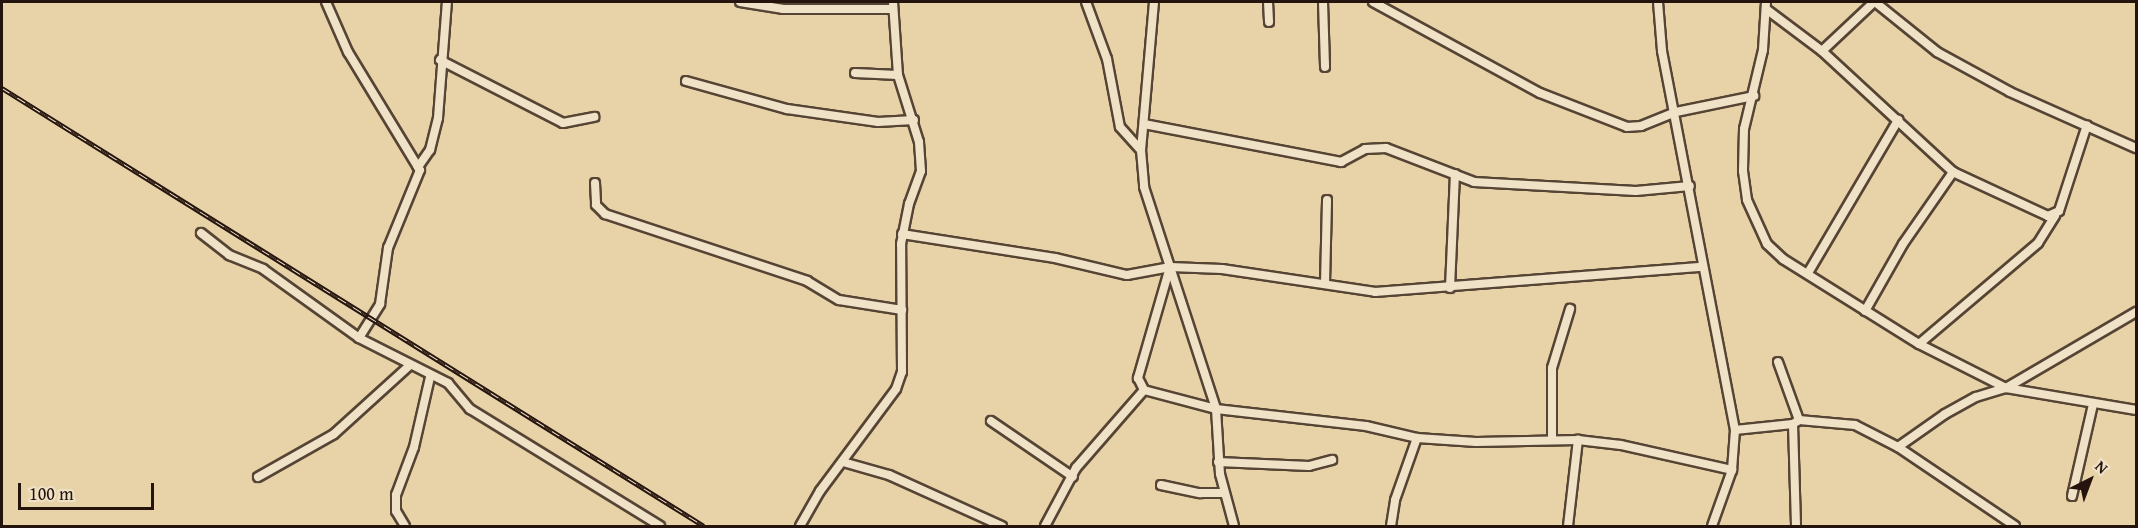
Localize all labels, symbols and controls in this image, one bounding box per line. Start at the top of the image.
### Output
north arrow [2060,450,2120,510]
text: N [2090,454,2114,479]
scale bar [21,471,158,509]
text: 100 m [29,480,74,507]

